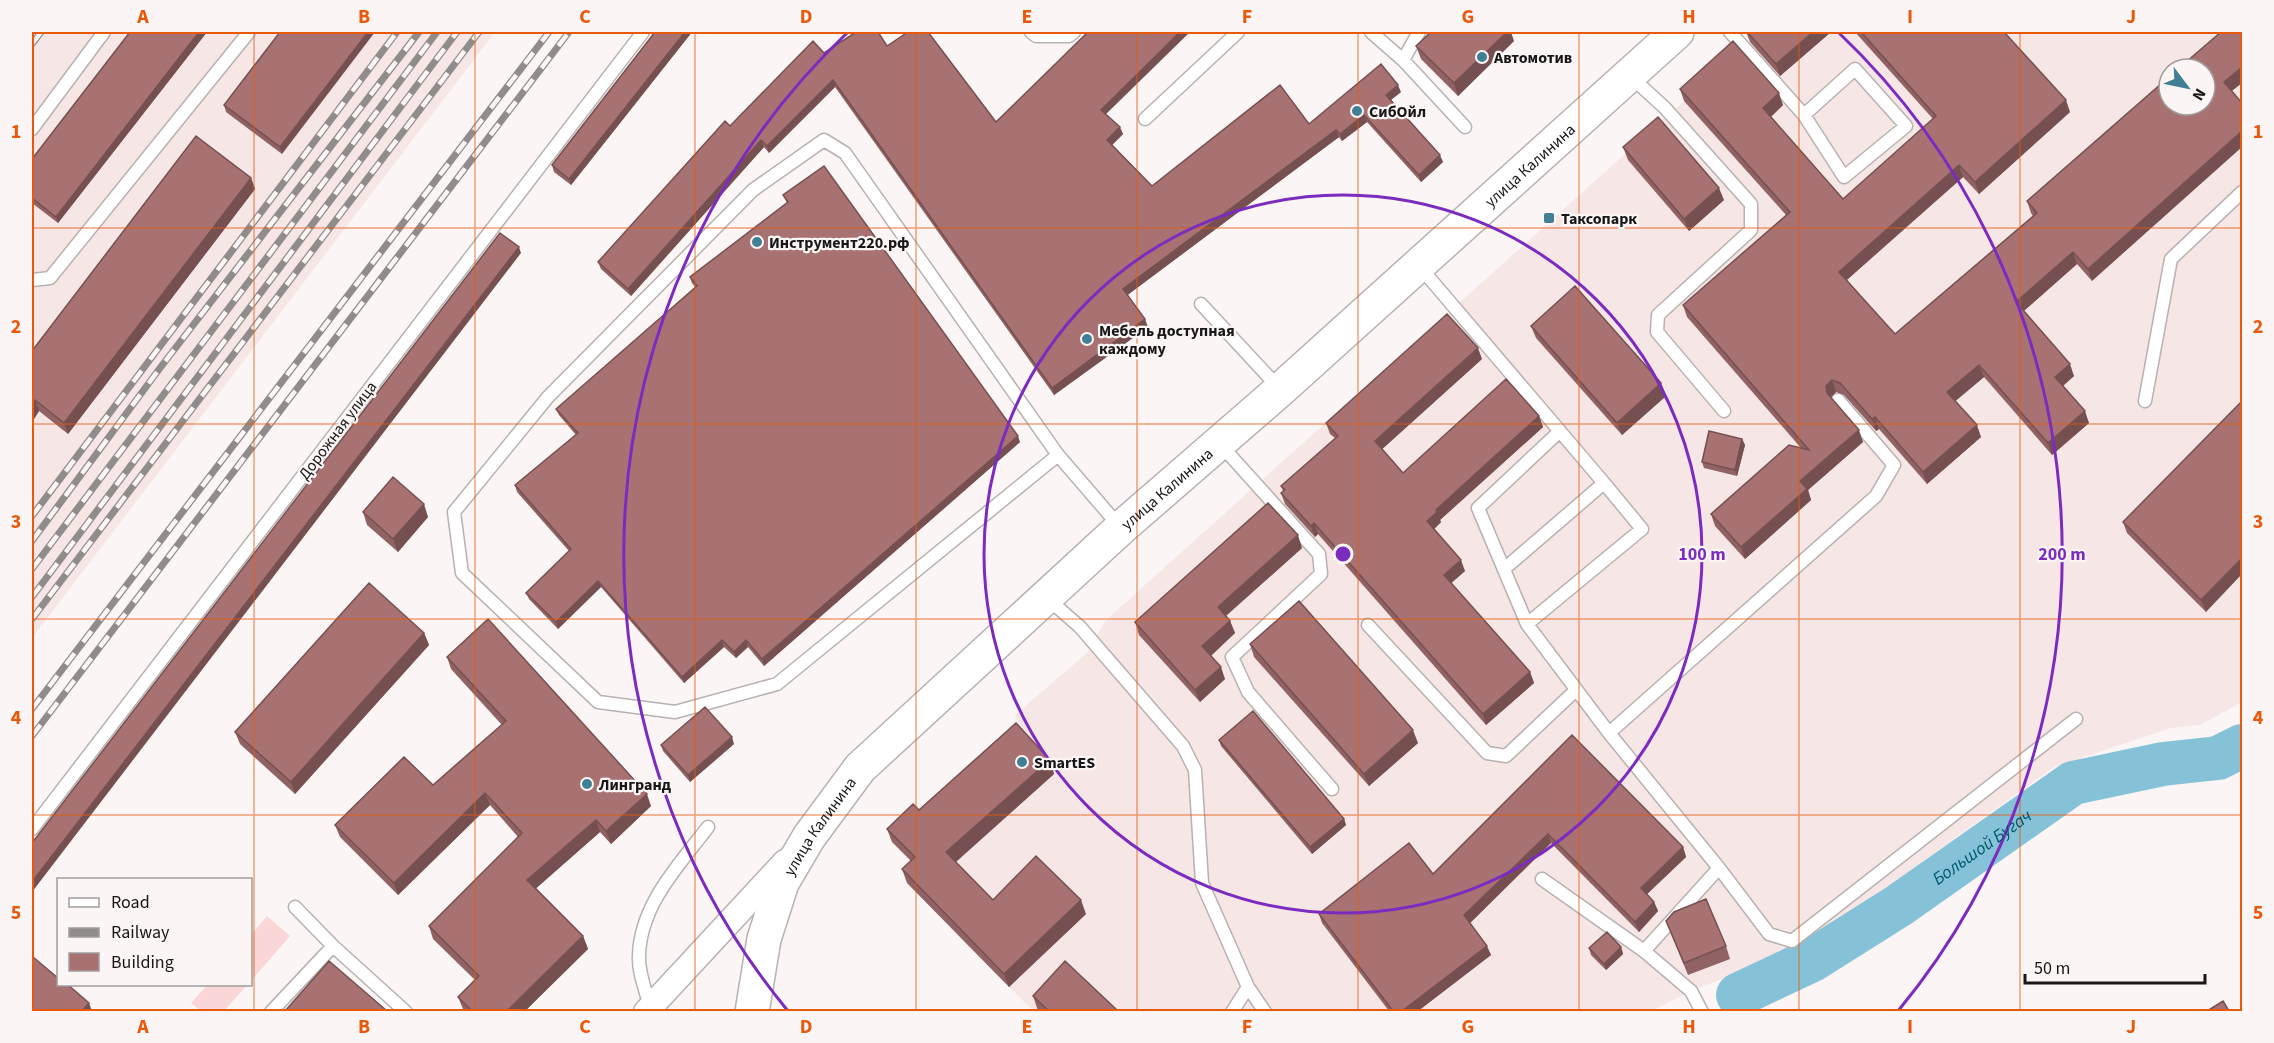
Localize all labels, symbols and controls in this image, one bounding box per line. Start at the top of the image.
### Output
text: A [136,3,149,31]
text: B [358,3,370,31]
text: C [579,3,591,31]
text: D [800,3,812,31]
text: E [1022,3,1032,31]
text: F [1242,3,1252,31]
text: G [1462,3,1474,31]
text: H [1682,3,1696,31]
text: I [1907,3,1913,31]
text: J [2126,3,2136,31]
place label: Автомотив [1493,47,1572,69]
marker: Автомотив [1475,50,1489,64]
north arrow [2157,57,2217,117]
text: N [2187,84,2211,105]
place label: СибОйл [1369,101,1426,123]
marker: СибОйл [1350,104,1364,118]
text: 1 [11,118,21,146]
text: 1 [2253,118,2263,146]
street label: улица Калинина [1480,119,1580,213]
place label: Таксопарк [1561,208,1637,230]
marker: Таксопарк [1542,211,1556,225]
place label: Инструмент220.рф [769,232,910,254]
marker: Инструмент220.рф [750,235,764,249]
text: 2 [11,313,21,341]
text: 2 [2253,313,2263,341]
place label: Мебель доступная каждому [1099,320,1235,360]
marker: Мебель доступная каждому [1080,332,1094,346]
street label: Дорожная улица [294,377,382,484]
street label: улица Калинина [1117,443,1218,535]
text: 3 [11,508,21,536]
text: 3 [2253,508,2263,536]
text: 100 m [1678,542,1726,567]
text: 200 m [2038,542,2086,567]
centre of rings [1333,544,1353,564]
text: 4 [11,704,22,732]
text: 4 [2253,704,2264,732]
place label: SmartES [1034,752,1095,774]
marker: SmartES [1015,755,1029,769]
street label: улица Калинина [779,773,862,880]
place label: Лингранд [598,774,672,796]
marker: Лингранд [580,777,594,791]
water label: Большой Бугач [1927,804,2037,891]
legend [57,878,252,986]
text: Road [111,890,150,915]
text: 5 [11,899,21,927]
text: 5 [2253,899,2263,927]
text: Railway [111,920,170,945]
scale bar [2025,947,2205,985]
text: Building [111,950,174,975]
text: 50 m [2034,956,2070,981]
text: A [136,1013,149,1041]
text: B [358,1013,370,1041]
text: C [579,1013,591,1041]
text: D [800,1013,812,1041]
text: E [1022,1013,1032,1041]
text: F [1242,1013,1252,1041]
text: G [1462,1013,1474,1041]
text: H [1682,1013,1696,1041]
text: I [1907,1013,1913,1041]
text: J [2126,1013,2136,1041]

